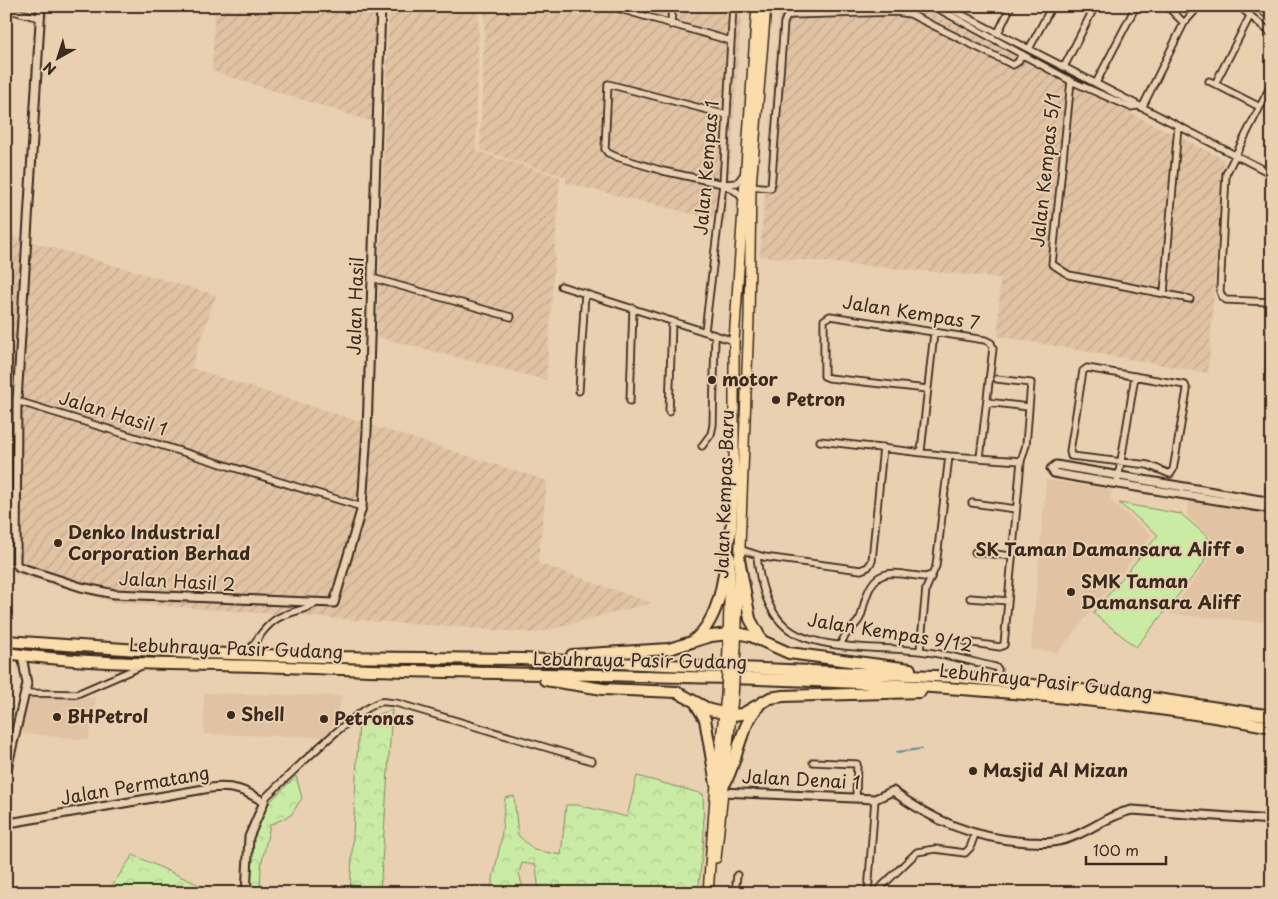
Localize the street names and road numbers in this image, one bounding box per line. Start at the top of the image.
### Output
street label: Jalan Kempas 5/1 [1023,91,1066,248]
street label: Jalan Kempas 1 [686,99,725,236]
street label: Jalan Hasil [339,256,370,356]
street label: Jalan Kempas 7 [841,287,982,336]
street label: Jalan Hasil 1 [56,383,171,442]
street label: Jalan Kempas Baru [707,409,740,579]
street label: Jalan Hasil 2 [118,564,236,597]
street label: Jalan Kempas 9/12 [806,605,975,658]
street label: Lebuhraya Pasir Gudang [129,630,344,665]
street label: Lebuhraya Pasir Gudang [533,644,747,675]
street label: Lebuhraya Pasir Gudang [938,656,1154,705]
street label: Jalan Permatang [58,758,211,811]
street label: Jalan Denai 1 [741,762,861,795]

